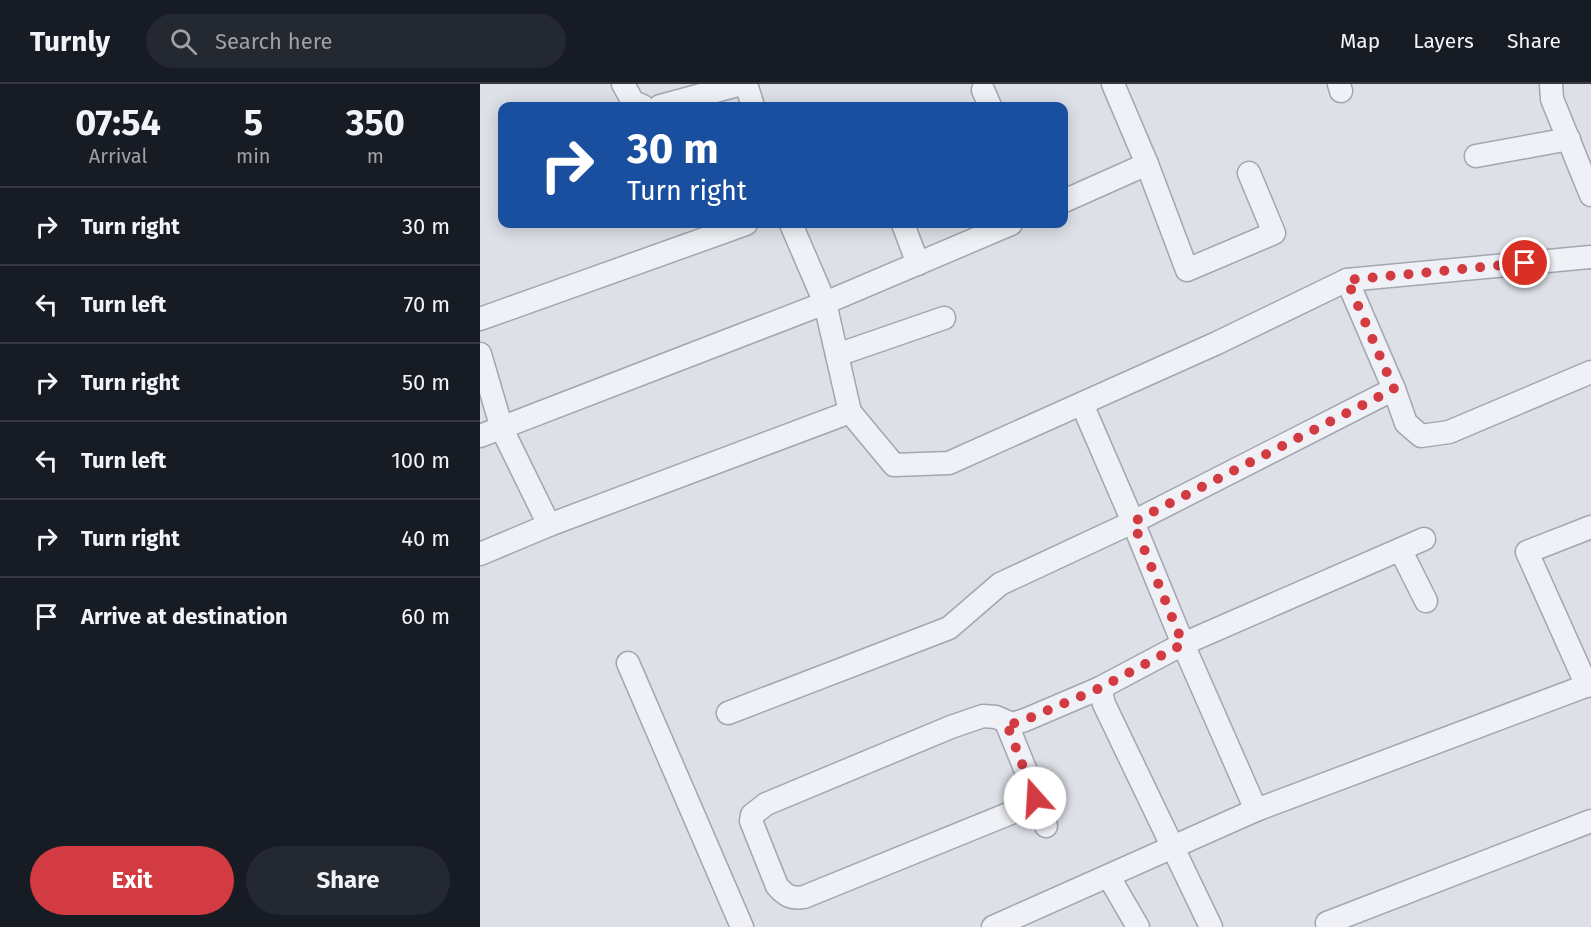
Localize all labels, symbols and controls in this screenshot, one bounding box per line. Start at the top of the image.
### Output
search box [146,14,566,68]
text: Turnly [30,25,110,58]
icon: search [167,25,200,58]
text: Search here [215,28,332,55]
text: Map [1340,28,1380,54]
text: Layers [1413,28,1474,54]
text: Share [1507,28,1561,54]
text: 07:54 [75,101,161,145]
text: 5 [244,101,263,145]
text: 350 [346,101,405,145]
text: 30 m [627,124,719,174]
icon: right [528,126,606,204]
text: Arrival [89,144,147,168]
text: min [236,144,271,168]
text: m [367,144,384,168]
text: Turn right [627,175,747,207]
icon: right [30,210,63,243]
text: Turn right [81,213,180,240]
text: 30 m [402,213,450,240]
pin [1499,237,1550,288]
icon: arrive [1508,246,1541,279]
icon: left [30,288,63,321]
text: Turn left [81,291,166,318]
text: 70 m [404,291,450,318]
icon: right [30,366,63,399]
text: Turn right [81,369,180,396]
text: 50 m [402,369,450,396]
icon: left [30,444,63,477]
text: Turn left [81,447,166,474]
text: 100 m [391,447,450,474]
icon: right [30,522,63,555]
text: Turn right [81,525,180,552]
text: 40 m [401,525,450,552]
icon: arrive [30,600,63,633]
text: Arrive at destination [81,603,288,630]
text: 60 m [401,603,450,630]
position arrow [1003,766,1067,830]
button: Exit [30,846,234,915]
button: Share [246,846,450,915]

